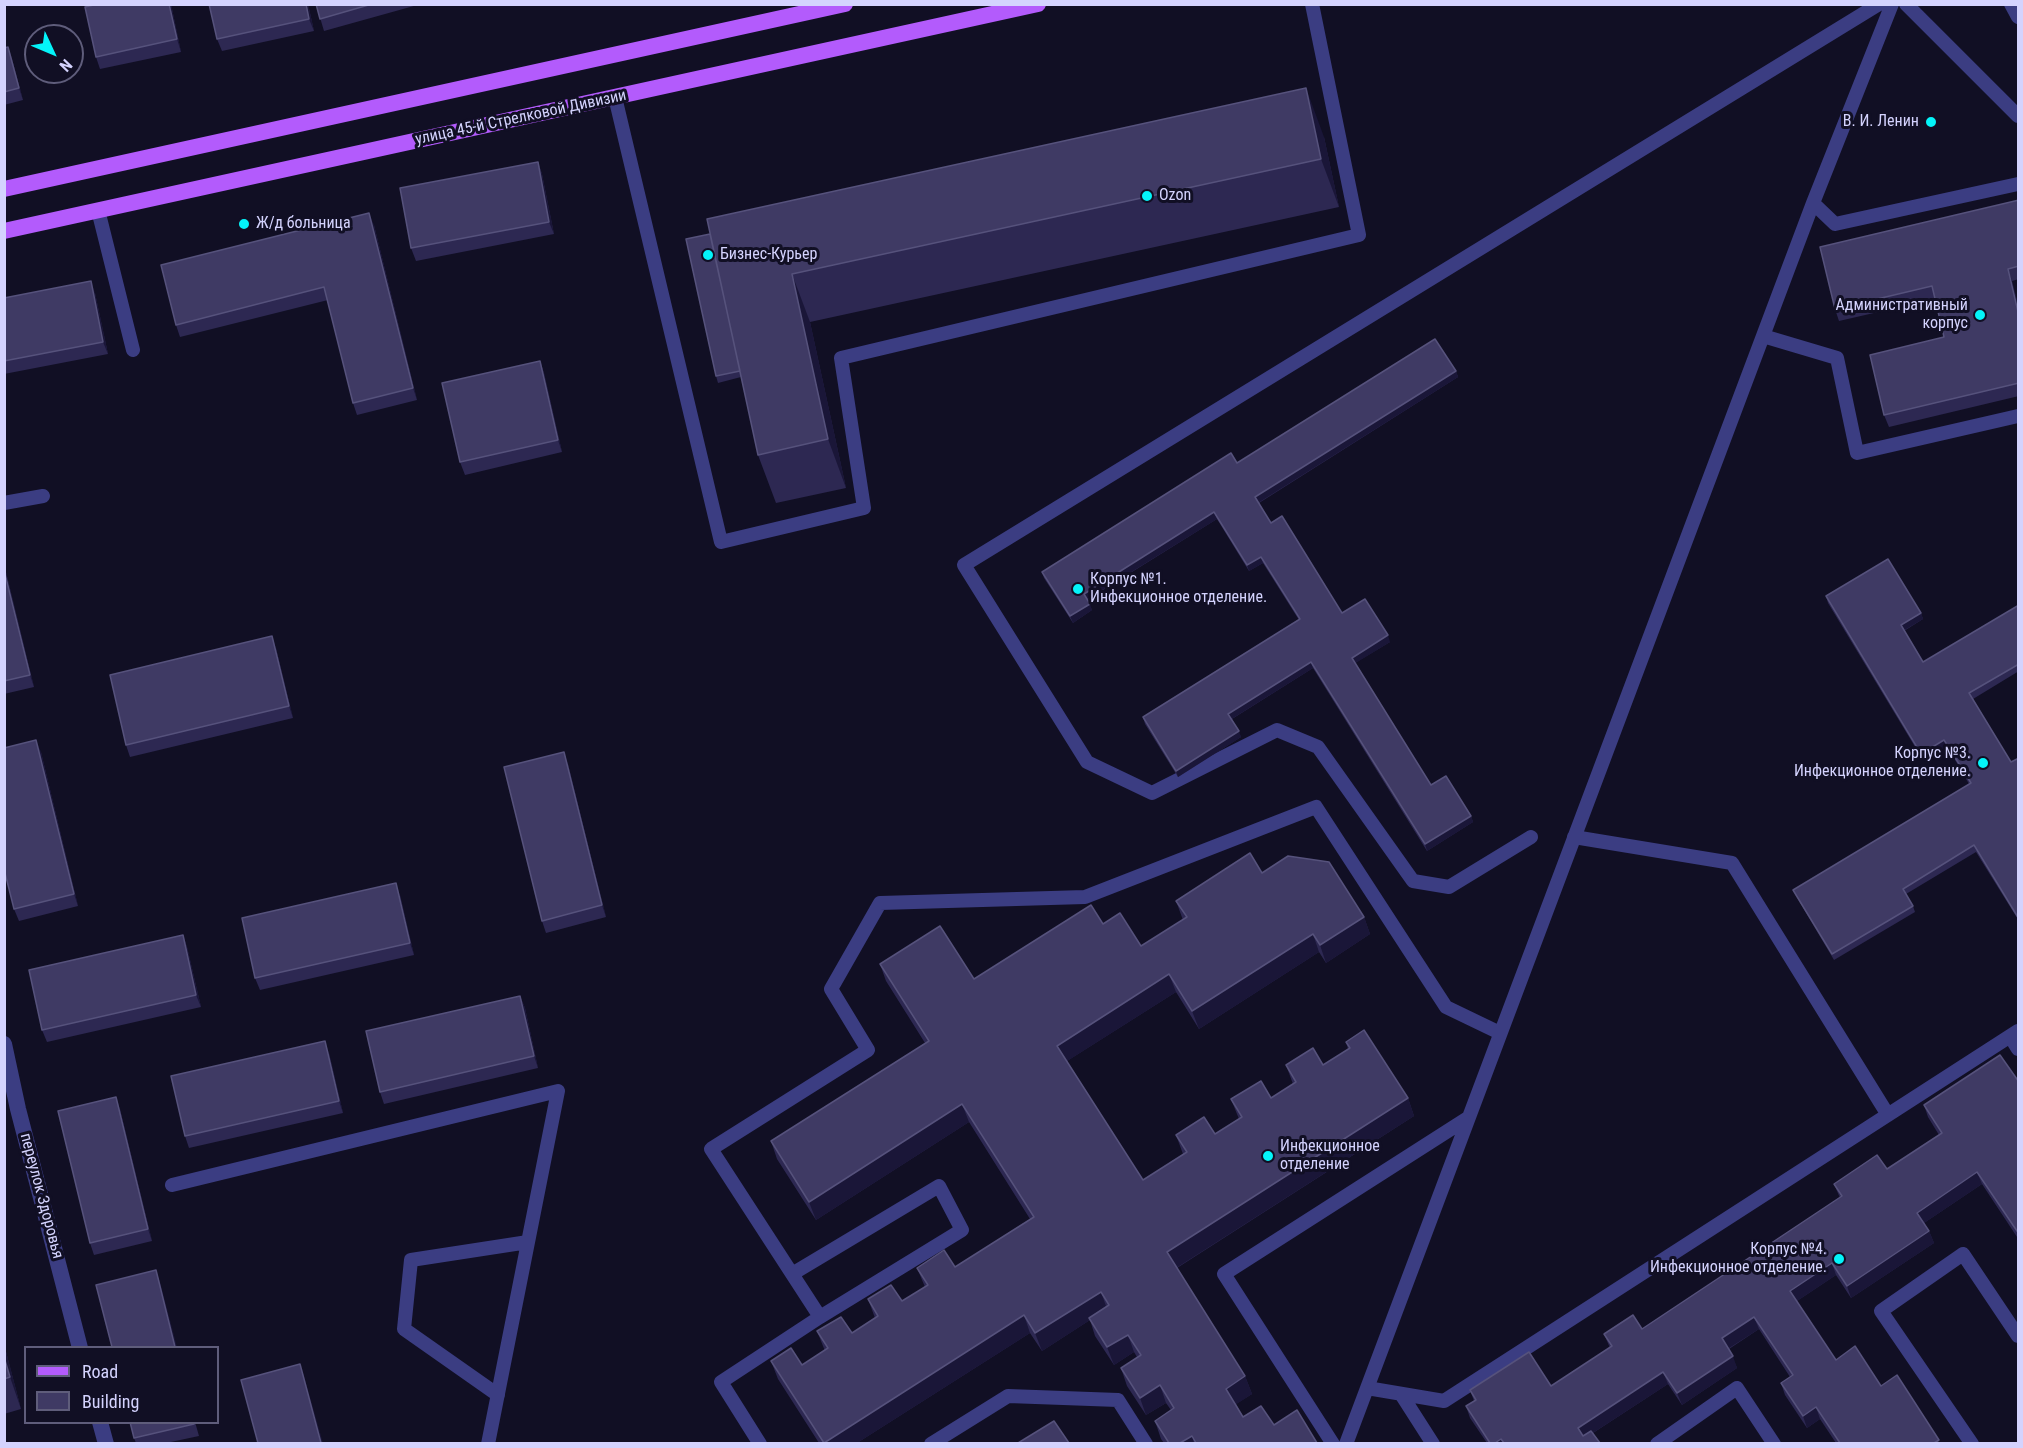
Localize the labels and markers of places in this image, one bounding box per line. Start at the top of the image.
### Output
place label: В. И. Ленин [1843,112,1919,132]
marker: В. И. Ленин [1924,115,1938,129]
place label: Ozon [1159,186,1191,206]
marker: Ozon [1140,189,1154,203]
place label: Ж/д больница [256,214,351,234]
marker: Ж/д больница [237,217,251,231]
place label: Бизнес-Курьер [720,245,817,265]
marker: Бизнес-Курьер [701,248,715,262]
place label: Административный корпус [1836,296,1968,334]
marker: Административный корпус [1973,308,1987,322]
place label: Корпус №1. Инфекционное отделение. [1090,570,1267,608]
marker: Корпус №1. Инфекционное отделение. [1071,582,1085,596]
place label: Корпус №3. Инфекционное отделение. [1794,744,1971,782]
marker: Корпус №3. Инфекционное отделение. [1976,756,1990,770]
place label: Инфекционное отделение [1280,1137,1380,1175]
marker: Инфекционное отделение [1261,1149,1275,1163]
place label: Корпус №4. Инфекционное отделение. [1650,1240,1827,1278]
marker: Корпус №4. Инфекционное отделение. [1832,1252,1846,1266]

